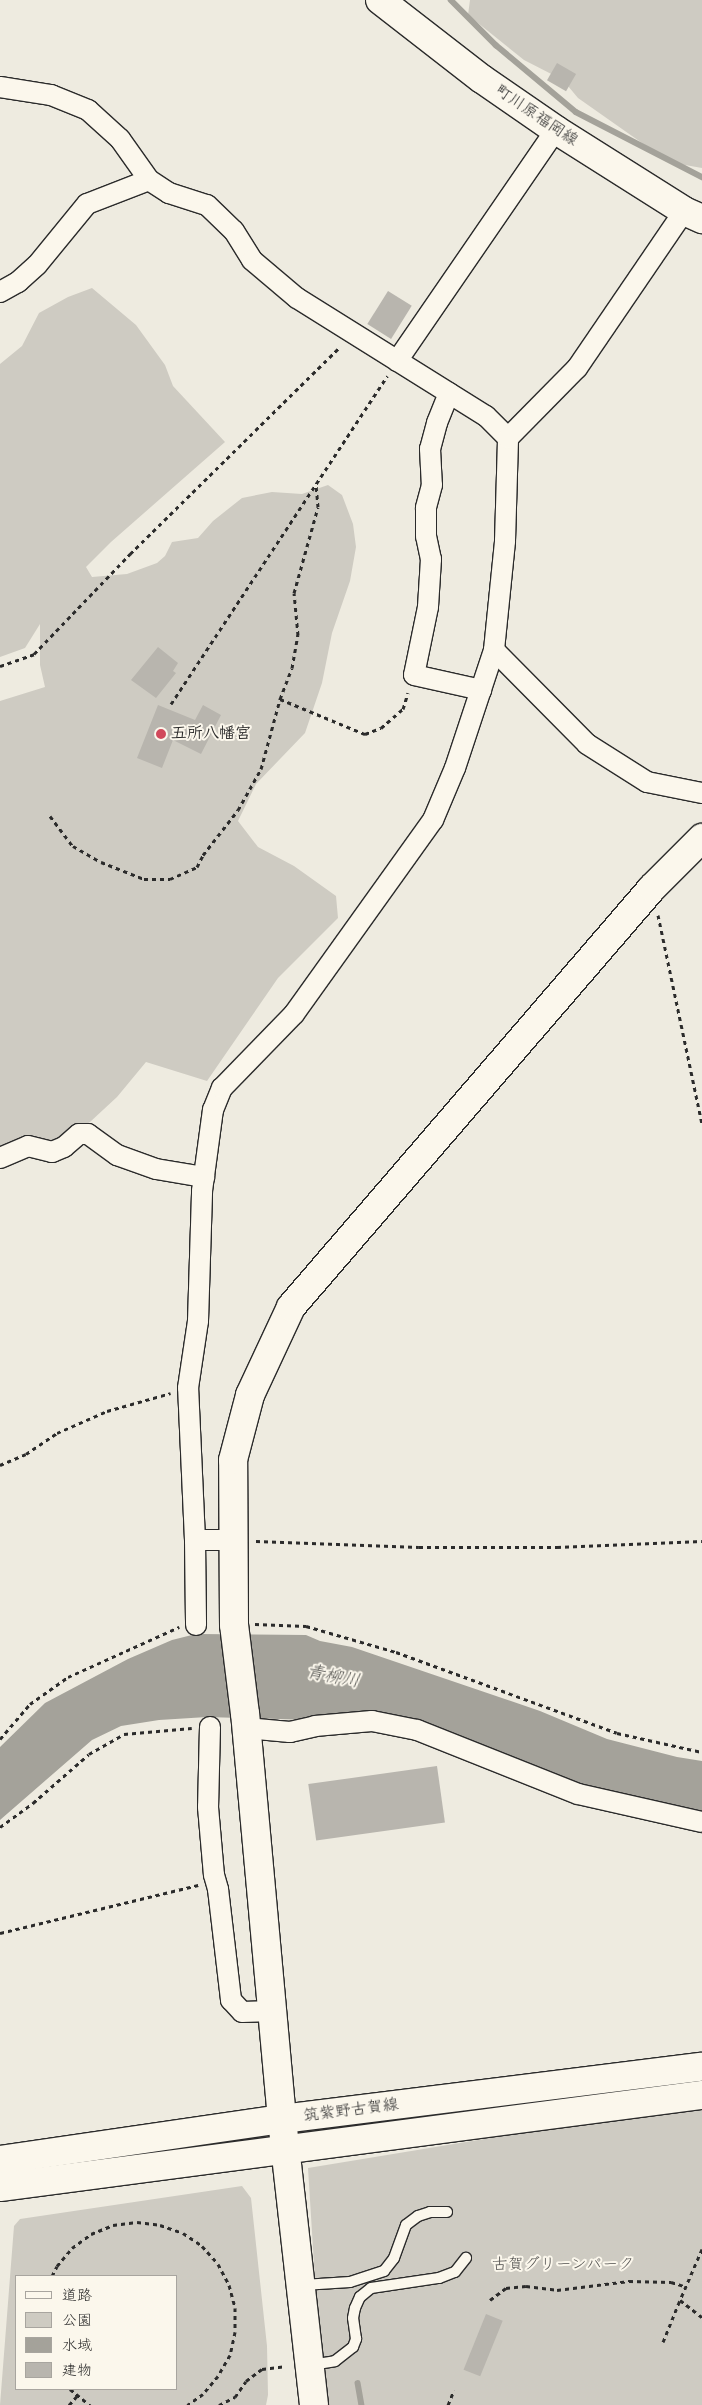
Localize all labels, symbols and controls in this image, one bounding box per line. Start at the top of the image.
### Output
street label: 町川原福岡線 [491,81,581,151]
place label: 五所八幡宮 [171,724,251,744]
marker: 五所八幡宮 [155,728,167,740]
water label: 青柳川 [304,1661,362,1693]
street label: 筑紫野古賀線 [302,2096,400,2126]
park label: 古賀グリーンパーク [491,2255,635,2275]
legend [15,2275,178,2390]
text: 道路 [62,2286,92,2306]
text: 公園 [62,2311,92,2331]
text: 水域 [62,2336,92,2356]
text: 建物 [62,2361,92,2381]

